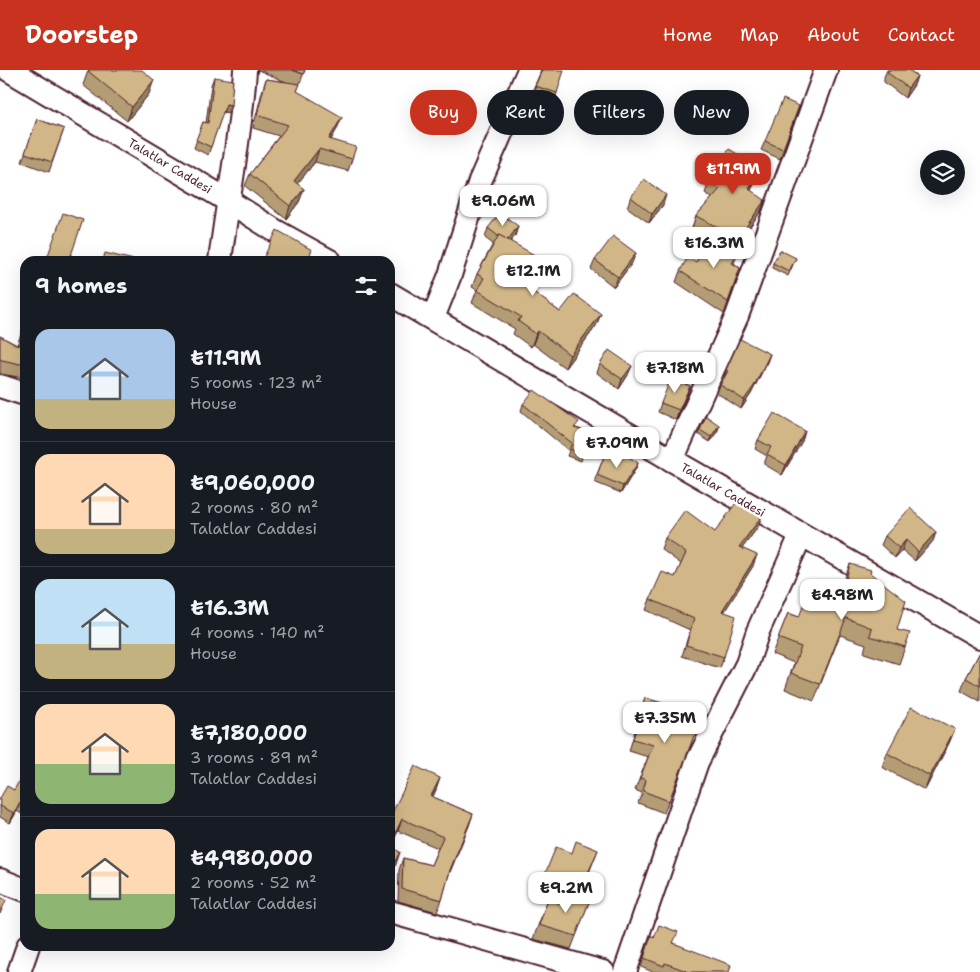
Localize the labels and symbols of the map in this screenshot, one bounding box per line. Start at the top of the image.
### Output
street label: Talatlar Caddesi [125,135,215,197]
pin: ₺11.9M [692,152,774,195]
pin: ₺9.06M [462,184,544,227]
pin: ₺16.3M [673,226,755,269]
pin: ₺12.1M [492,254,574,297]
pin: ₺7.18M [634,352,716,394]
pin: ₺7.09M [576,426,658,469]
street label: Talatlar Caddesi [678,459,768,521]
pin: ₺4.98M [801,578,883,621]
pin: ₺7.35M [624,702,706,744]
pin: ₺9.2M [531,872,601,914]

